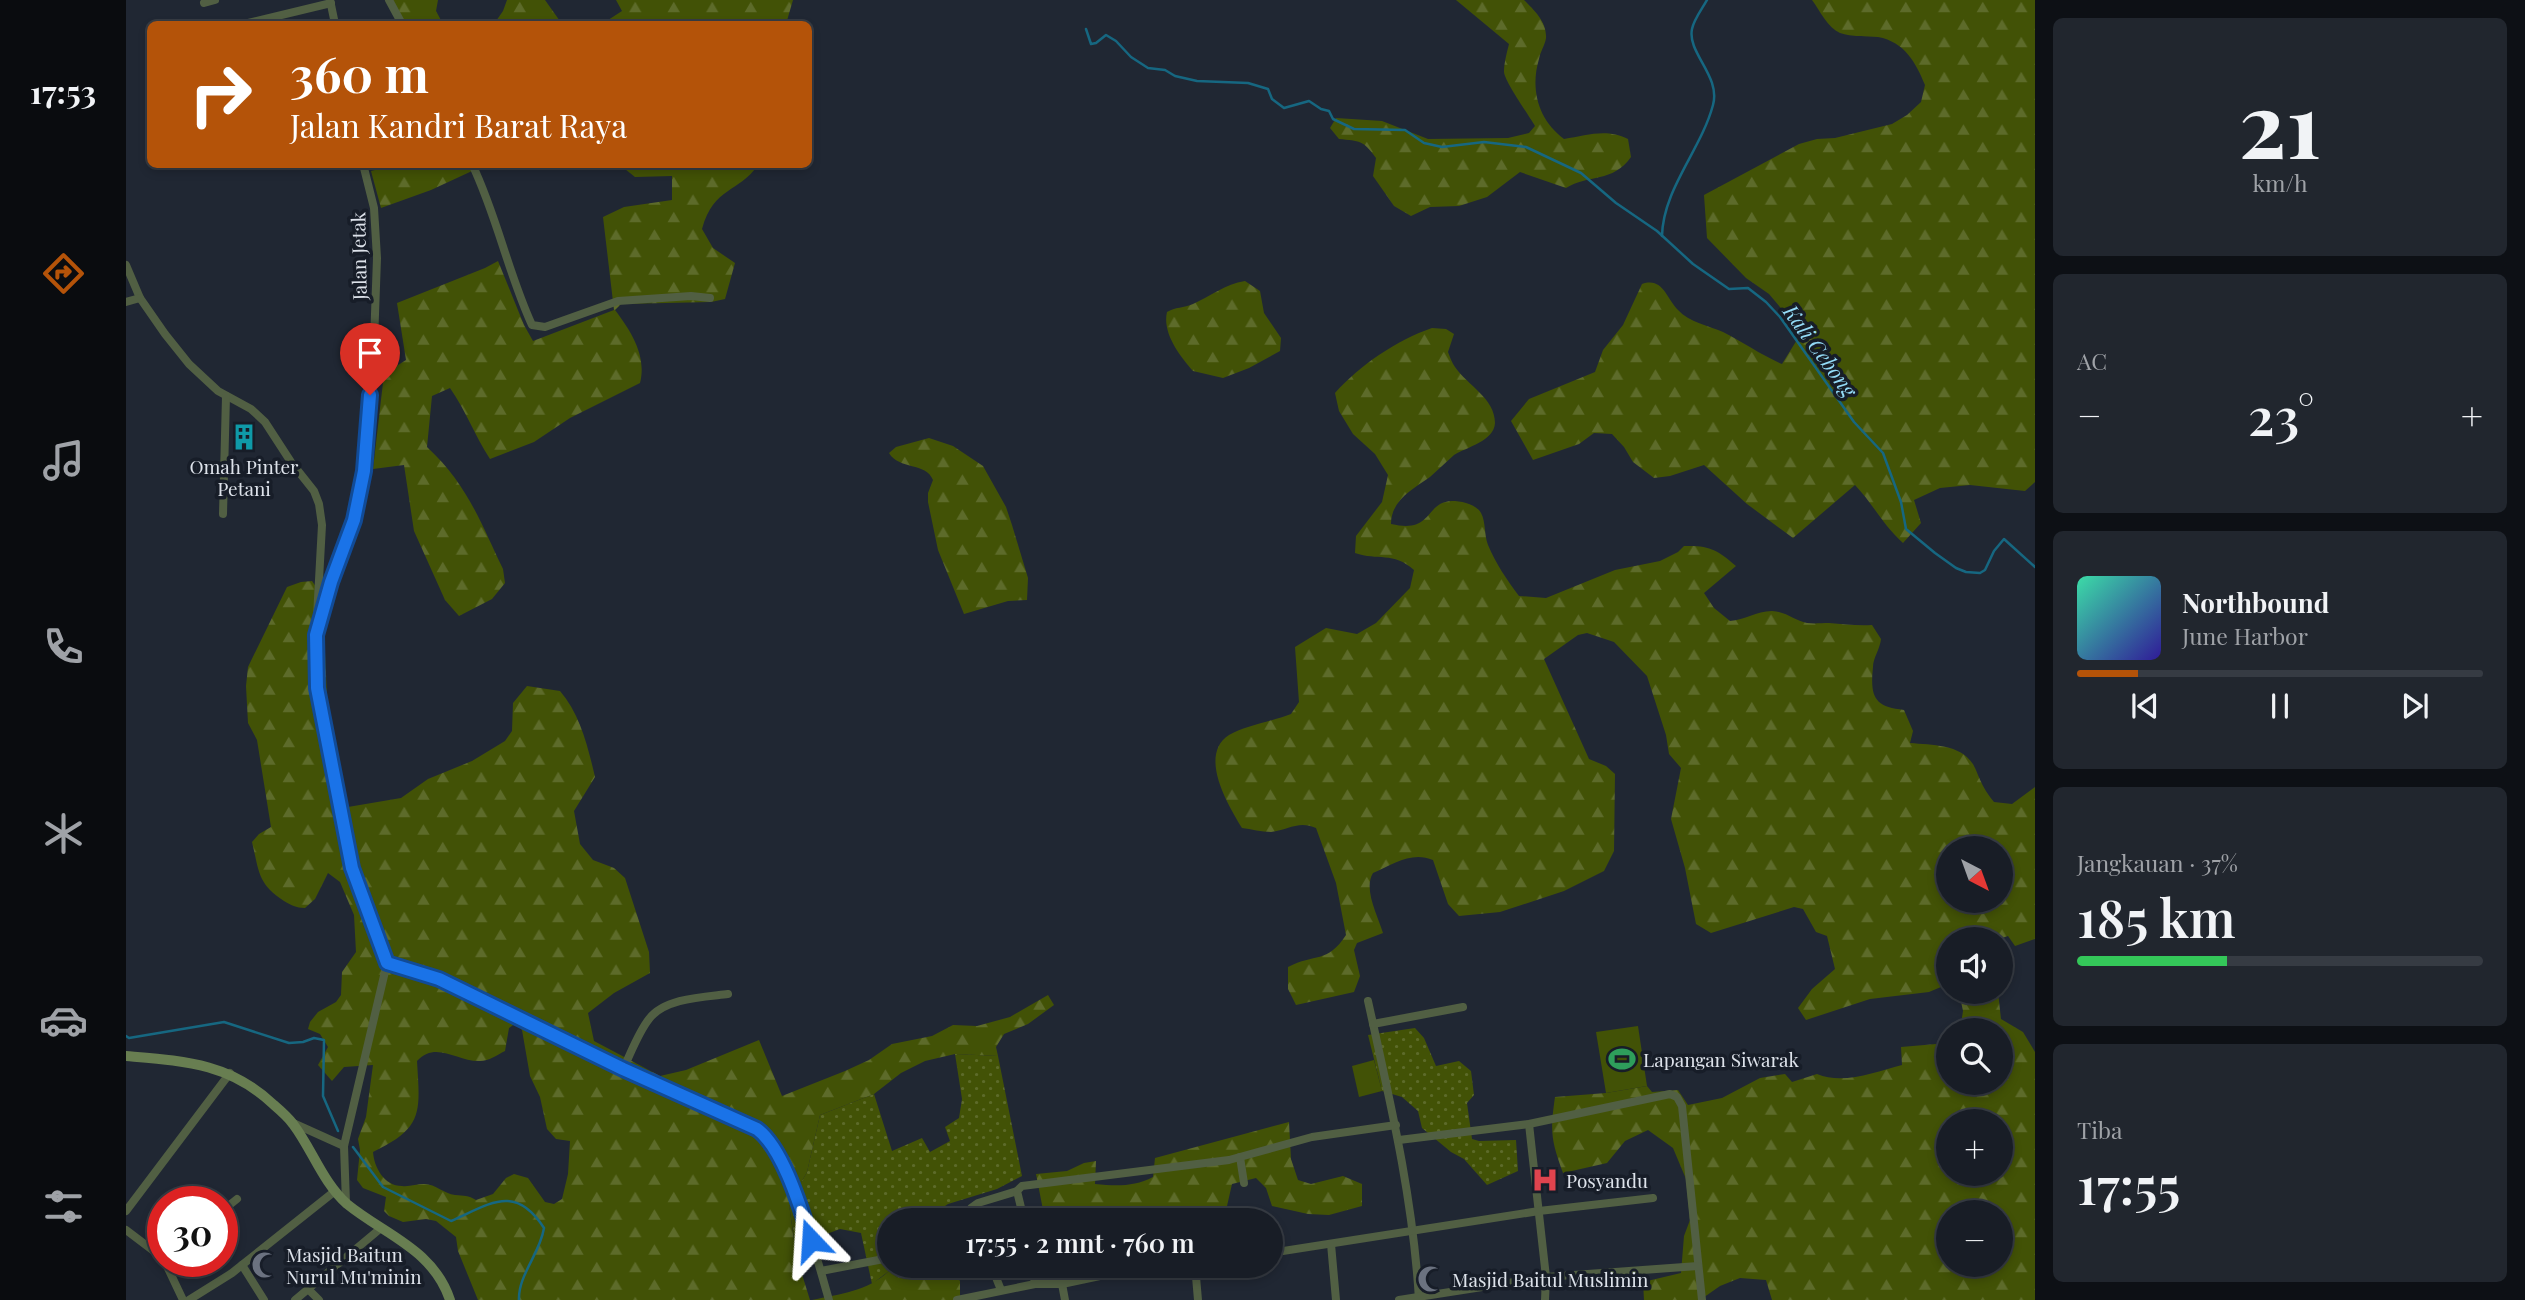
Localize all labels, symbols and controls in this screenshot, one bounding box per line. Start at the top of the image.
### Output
text: 360 m [290,40,429,105]
icon: right [175,49,266,140]
text: 21 [2239,61,2321,182]
text: 17:53 [30,69,96,112]
text: Jalan Kandri Barat Raya [290,103,627,146]
text: km/h [2252,167,2308,198]
street label: Jalan Jetak [344,211,372,301]
icon: directions [39,249,88,298]
water label: Kali Cebong [1777,297,1865,403]
pin [340,323,400,395]
icon: arrive [351,334,389,372]
text: AC [2077,345,2107,376]
text: 23° [2248,380,2314,449]
text: − [2077,389,2102,440]
text: + [2461,389,2483,440]
building icon: Omah Pinter Petani [229,422,259,452]
icon: music [39,436,88,485]
place label: Omah Pinter Petani [189,453,299,501]
text: Northbound [2182,585,2329,620]
text: June Harbor [2182,620,2308,651]
icon: phone [39,622,88,671]
icon: previous [2126,687,2164,725]
icon: pause [2261,687,2299,725]
icon: next [2396,687,2434,725]
icon: climate [39,809,88,858]
north arrow [1936,836,2012,914]
map controls [1936,836,2013,1277]
text: Jangkauan · 37% [2077,847,2238,878]
text: 185 km [2077,882,2236,951]
button: sound [1936,927,2013,1004]
icon: car [39,996,88,1045]
button: search [1936,1018,2013,1095]
sports icon: Lapangan Siwarak [1607,1044,1637,1074]
place label: Lapangan Siwarak [1643,1046,1799,1072]
button: + [1936,1109,2013,1186]
text: Tiba [2077,1114,2122,1145]
text: 17:55 [2077,1149,2180,1218]
hospital icon: Posyandu [1530,1165,1560,1195]
place label: Posyandu [1566,1167,1648,1193]
icon: filters [39,1182,88,1231]
speed limit sign: 30 [147,1186,238,1277]
button: − [1936,1200,2013,1277]
position arrow [774,1203,848,1277]
text: 17:55 · 2 mnt · 760 m [965,1225,1195,1260]
place label: Masjid Baitun Nurul Mu'minin [286,1241,422,1289]
mosque icon: Masjid Baitun Nurul Mu'minin [250,1250,280,1280]
mosque icon: Masjid Baitul Muslimin [1416,1264,1446,1294]
place label: Masjid Baitul Muslimin [1452,1266,1649,1292]

